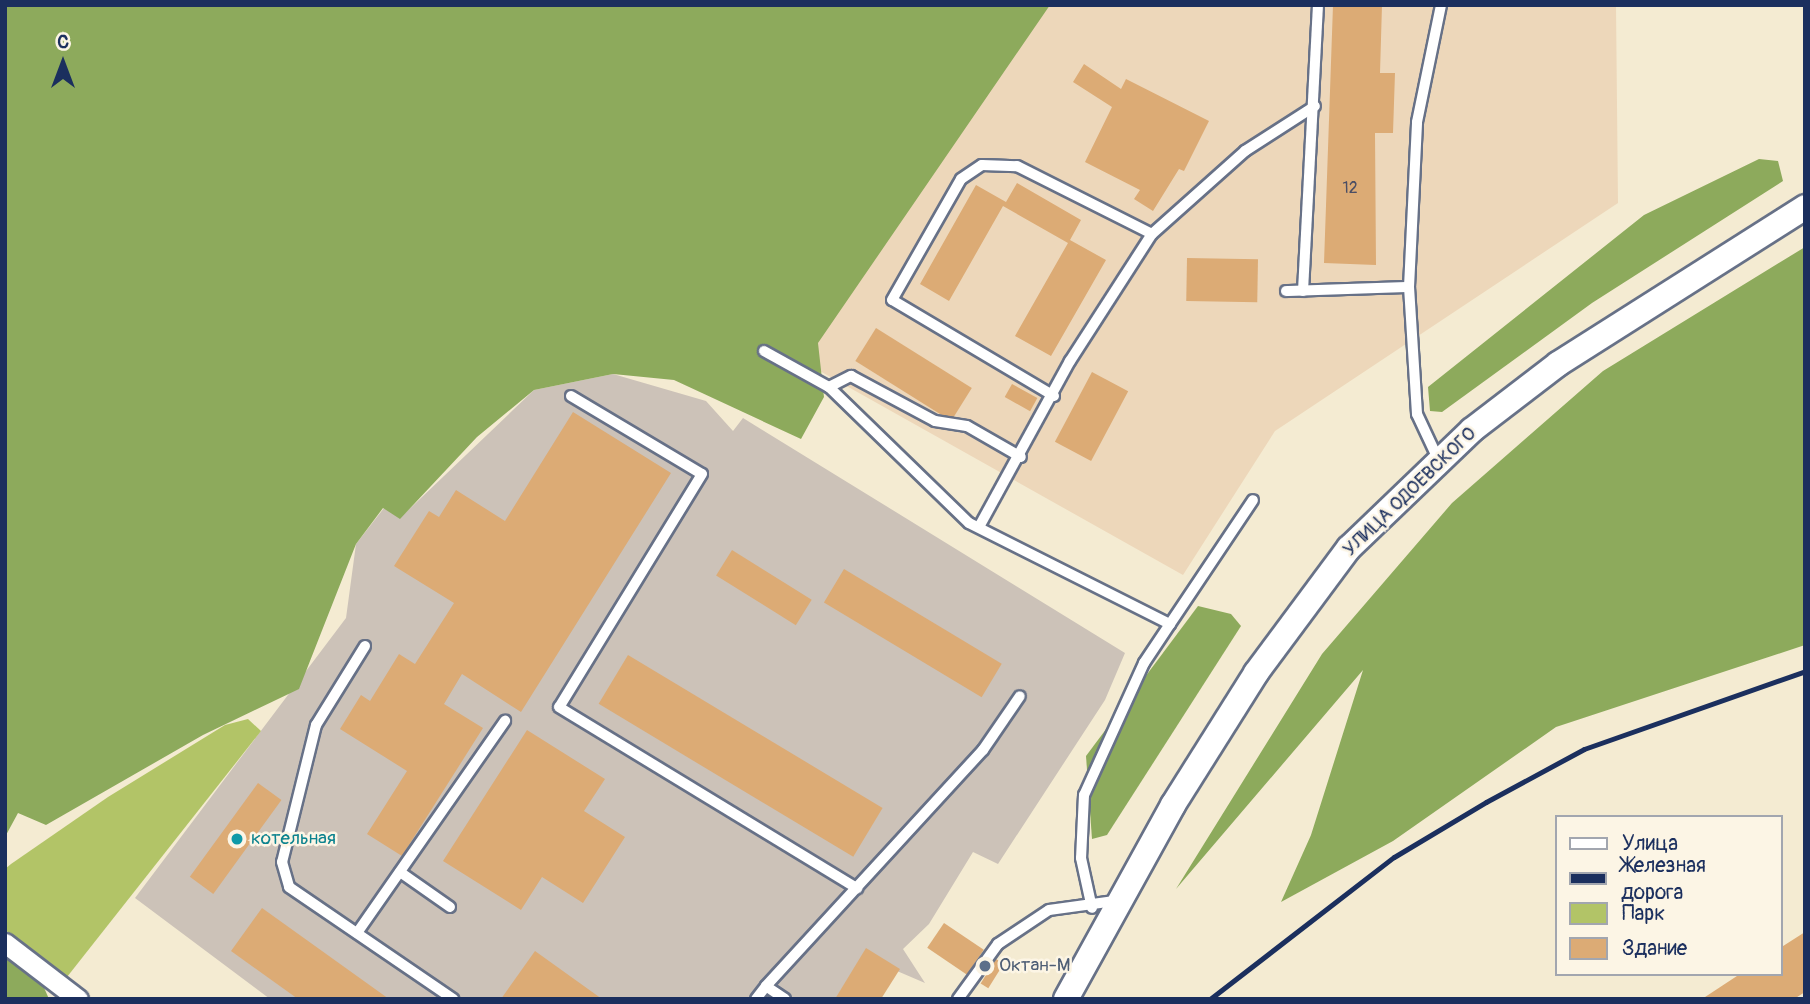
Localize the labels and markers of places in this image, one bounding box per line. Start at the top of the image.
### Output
place label: котельная [251,828,336,850]
marker: котельная [229,831,245,847]
place label: Октан-М [999,955,1070,977]
marker: Октан-М [977,958,993,974]

